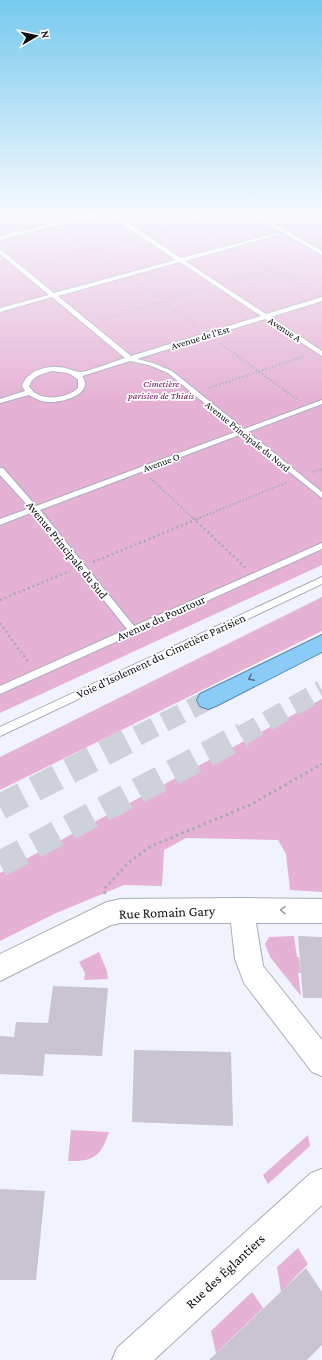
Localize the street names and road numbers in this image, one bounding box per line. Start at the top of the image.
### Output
street label: Avenue A [266,315,304,344]
street label: Avenue de l'Est [170,323,231,352]
street label: Avenue Principale du Nord [203,399,293,474]
street label: Avenue O [141,451,181,474]
street label: Avenue Principale du Sud [23,498,111,602]
street label: Avenue du Pourtour [115,592,208,644]
street label: Voie d'Isolement du Cimetière Parisien [74,610,248,701]
street label: Rue Romain Gary [118,902,216,922]
street label: Rue des Églantiers [182,1230,268,1312]

